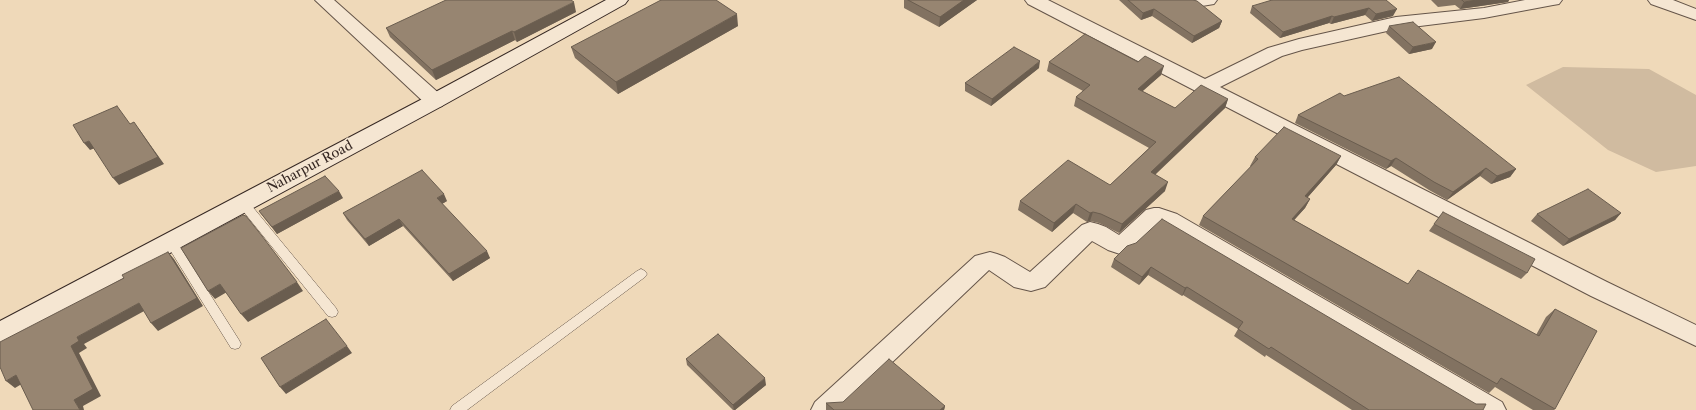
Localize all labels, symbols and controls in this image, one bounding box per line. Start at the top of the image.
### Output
street label: Naharpur Road [264,138,356,196]

